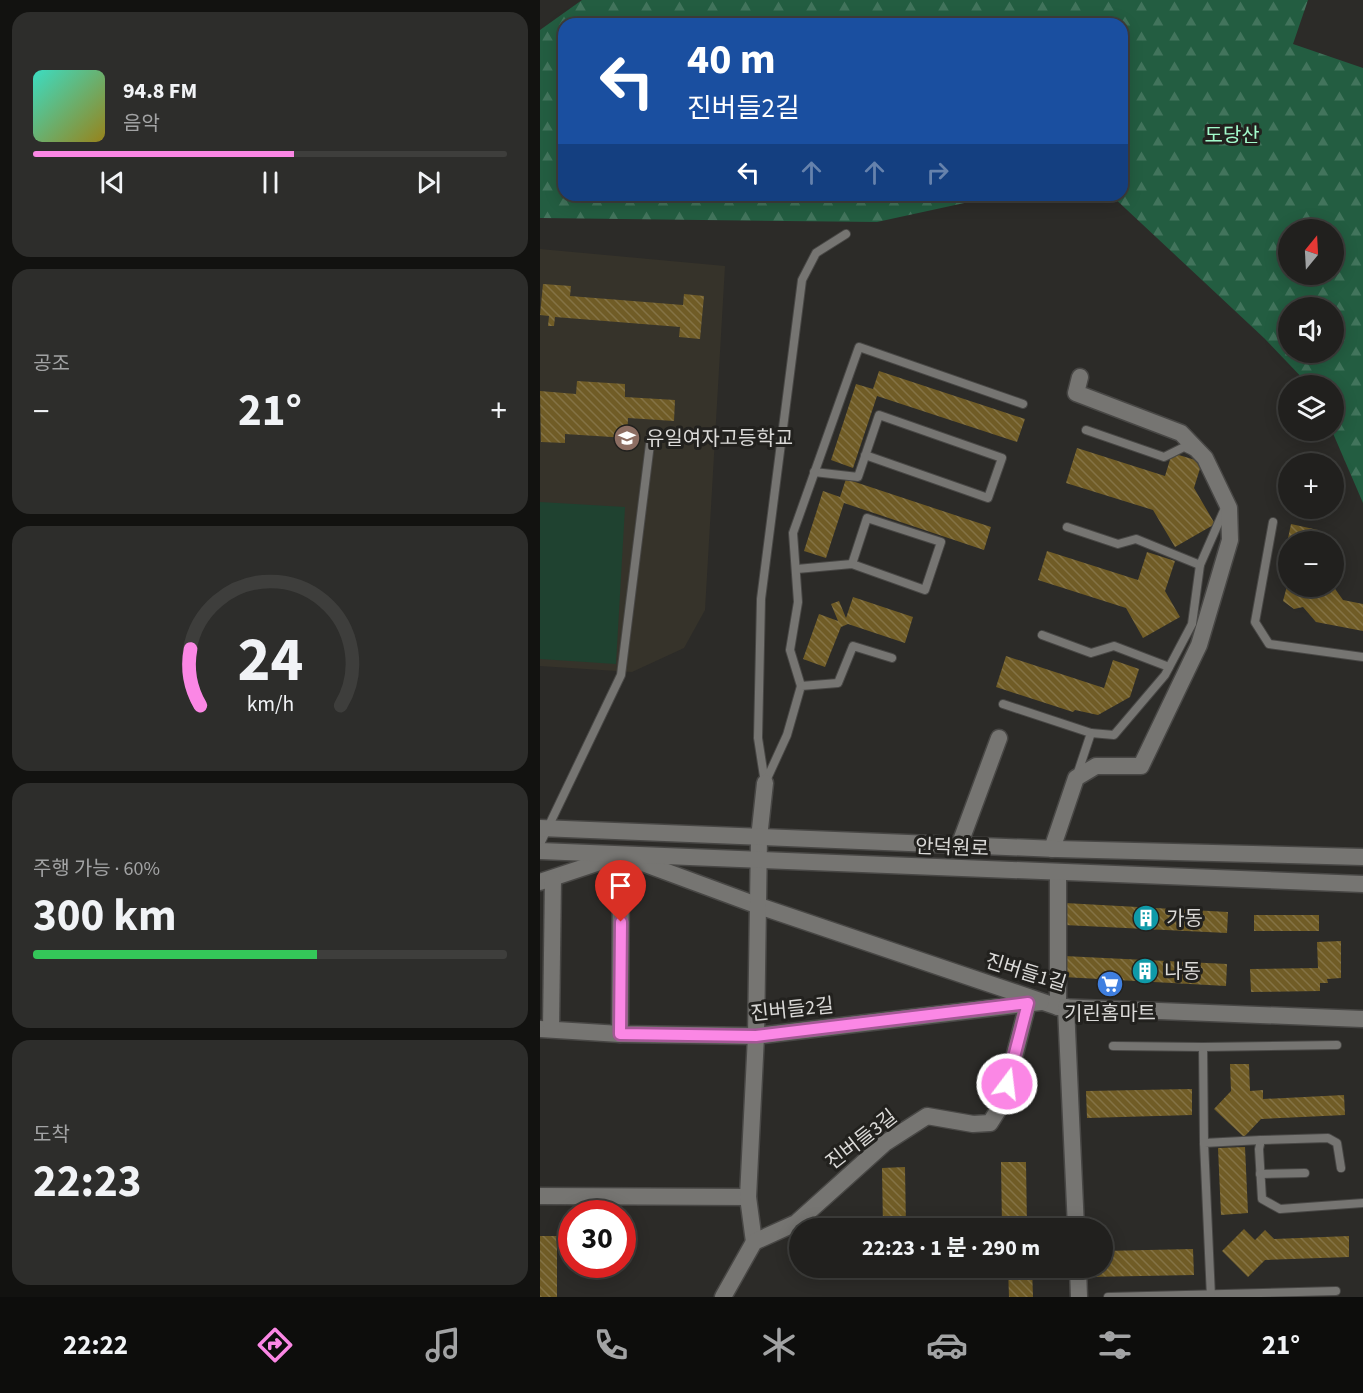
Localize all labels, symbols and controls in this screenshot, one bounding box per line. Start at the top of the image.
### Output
text: 40 m [687,30,776,90]
icon: left [588,42,666,120]
text: 94.8 FM [123,75,197,107]
text: 진버들2길 [687,89,800,128]
text: 음악 [123,110,160,138]
park label: 도당산 [1204,122,1260,150]
icon: left [732,156,765,189]
icon: ahead [795,156,828,189]
icon: ahead [858,156,891,189]
icon: right [921,156,954,189]
icon: previous [96,166,129,199]
icon: pause [254,166,287,199]
icon: next [412,166,445,199]
north arrow [1278,219,1344,285]
map controls [1278,219,1344,597]
button: sound [1278,297,1344,363]
text: 공조 [33,350,70,378]
button: layers [1278,375,1344,441]
text: 21° [238,379,302,443]
text: − [33,388,49,435]
text: + [491,388,507,435]
school or university icon: 유일여자고등학교 [612,423,642,453]
place label: 유일여자고등학교 [646,425,793,453]
button: + [1278,453,1344,519]
button: − [1278,531,1344,597]
text: 24 [237,616,303,705]
text: km/h [246,689,294,720]
street label: 안덕원로 [915,833,989,863]
text: 주행 가능 · 60% [33,855,160,883]
pin [595,860,646,922]
icon: arrive [604,869,637,902]
text: 300 km [33,884,177,948]
building icon: 가동 [1131,903,1161,933]
place label: 가동 [1166,905,1203,933]
street label: 진버들1길 [982,947,1070,999]
building icon: 나동 [1130,956,1160,986]
place label: 나동 [1164,958,1201,986]
supermarket icon: 기린홈마트 [1095,969,1125,999]
street label: 진버들2길 [749,992,835,1028]
place label: 기린홈마트 [1064,1000,1156,1028]
position arrow [975,1052,1039,1116]
street label: 진버들3길 [820,1103,903,1177]
text: 도착 [33,1121,70,1149]
text: 22:23 [33,1150,142,1214]
speed limit sign: 30 [558,1200,636,1278]
text: 22:23 · 1 분 · 290 m [862,1232,1040,1264]
icon: directions [254,1324,296,1366]
icon: music [422,1324,464,1366]
icon: phone [590,1324,632,1366]
icon: climate [758,1324,800,1366]
icon: car [926,1324,968,1366]
icon: filters [1094,1324,1136,1366]
text: 22:22 [63,1326,128,1365]
text: 21° [1262,1326,1300,1365]

